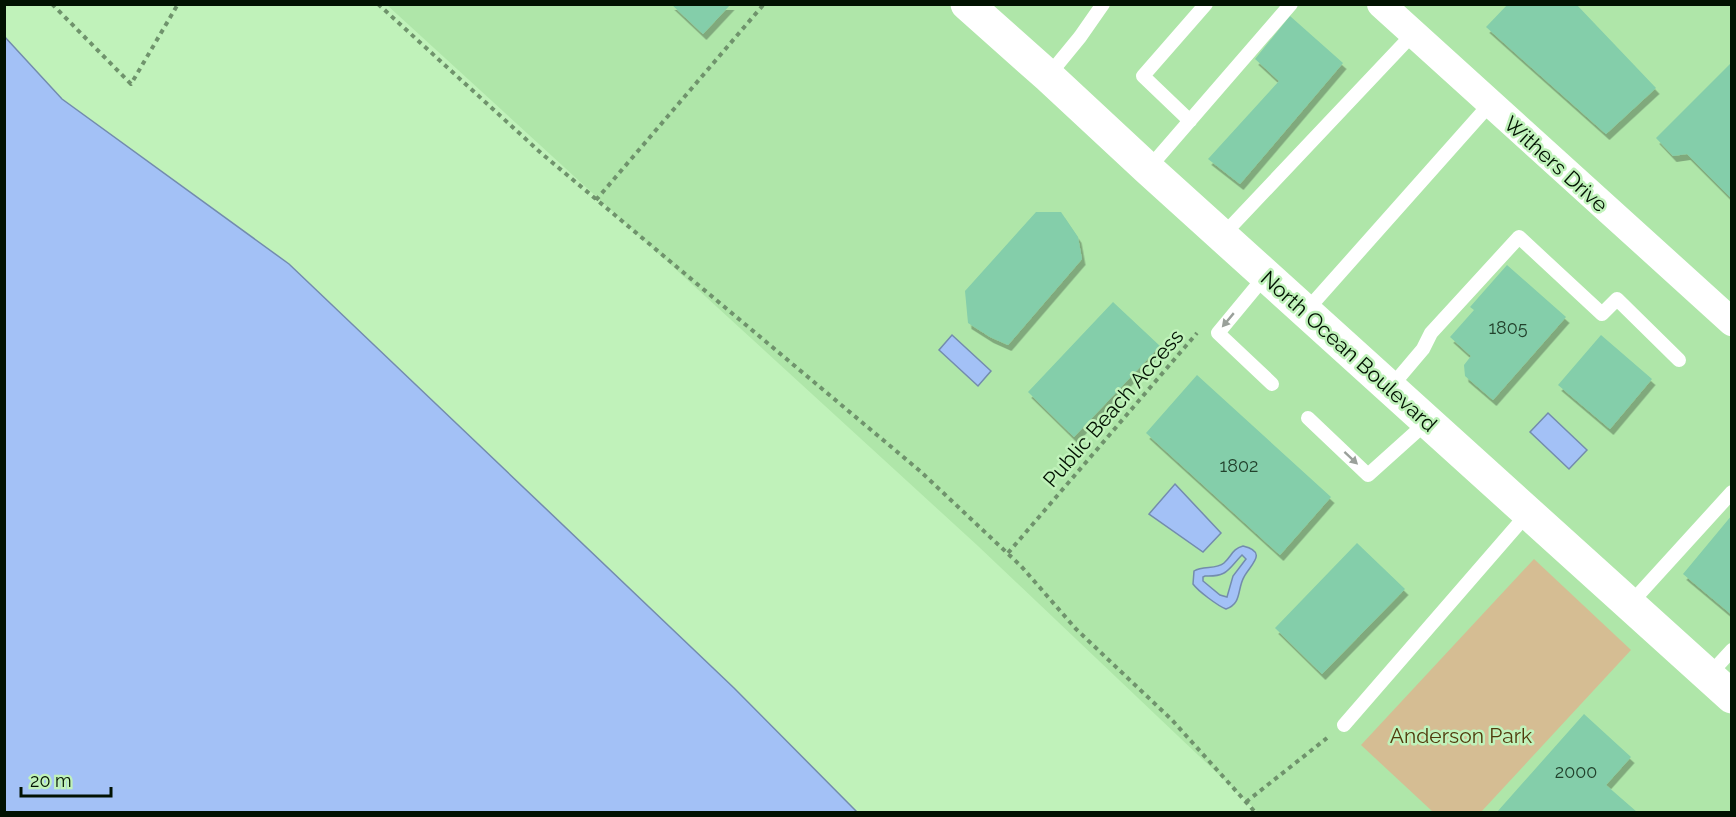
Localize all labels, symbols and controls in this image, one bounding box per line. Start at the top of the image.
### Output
street label: Withers Drive [1499,111,1613,217]
street label: North Ocean Boulevard [1256,265,1442,437]
one-way arrow [1223,313,1235,328]
house number: 1805 [1488,317,1528,338]
street label: Public Beach Access [1038,324,1188,492]
one-way arrow [1344,451,1358,465]
house number: 1802 [1220,455,1258,476]
park label: Anderson Park [1390,723,1532,748]
scale bar [21,760,111,798]
house number: 2000 [1555,761,1597,782]
text: 20 m [30,770,72,791]

